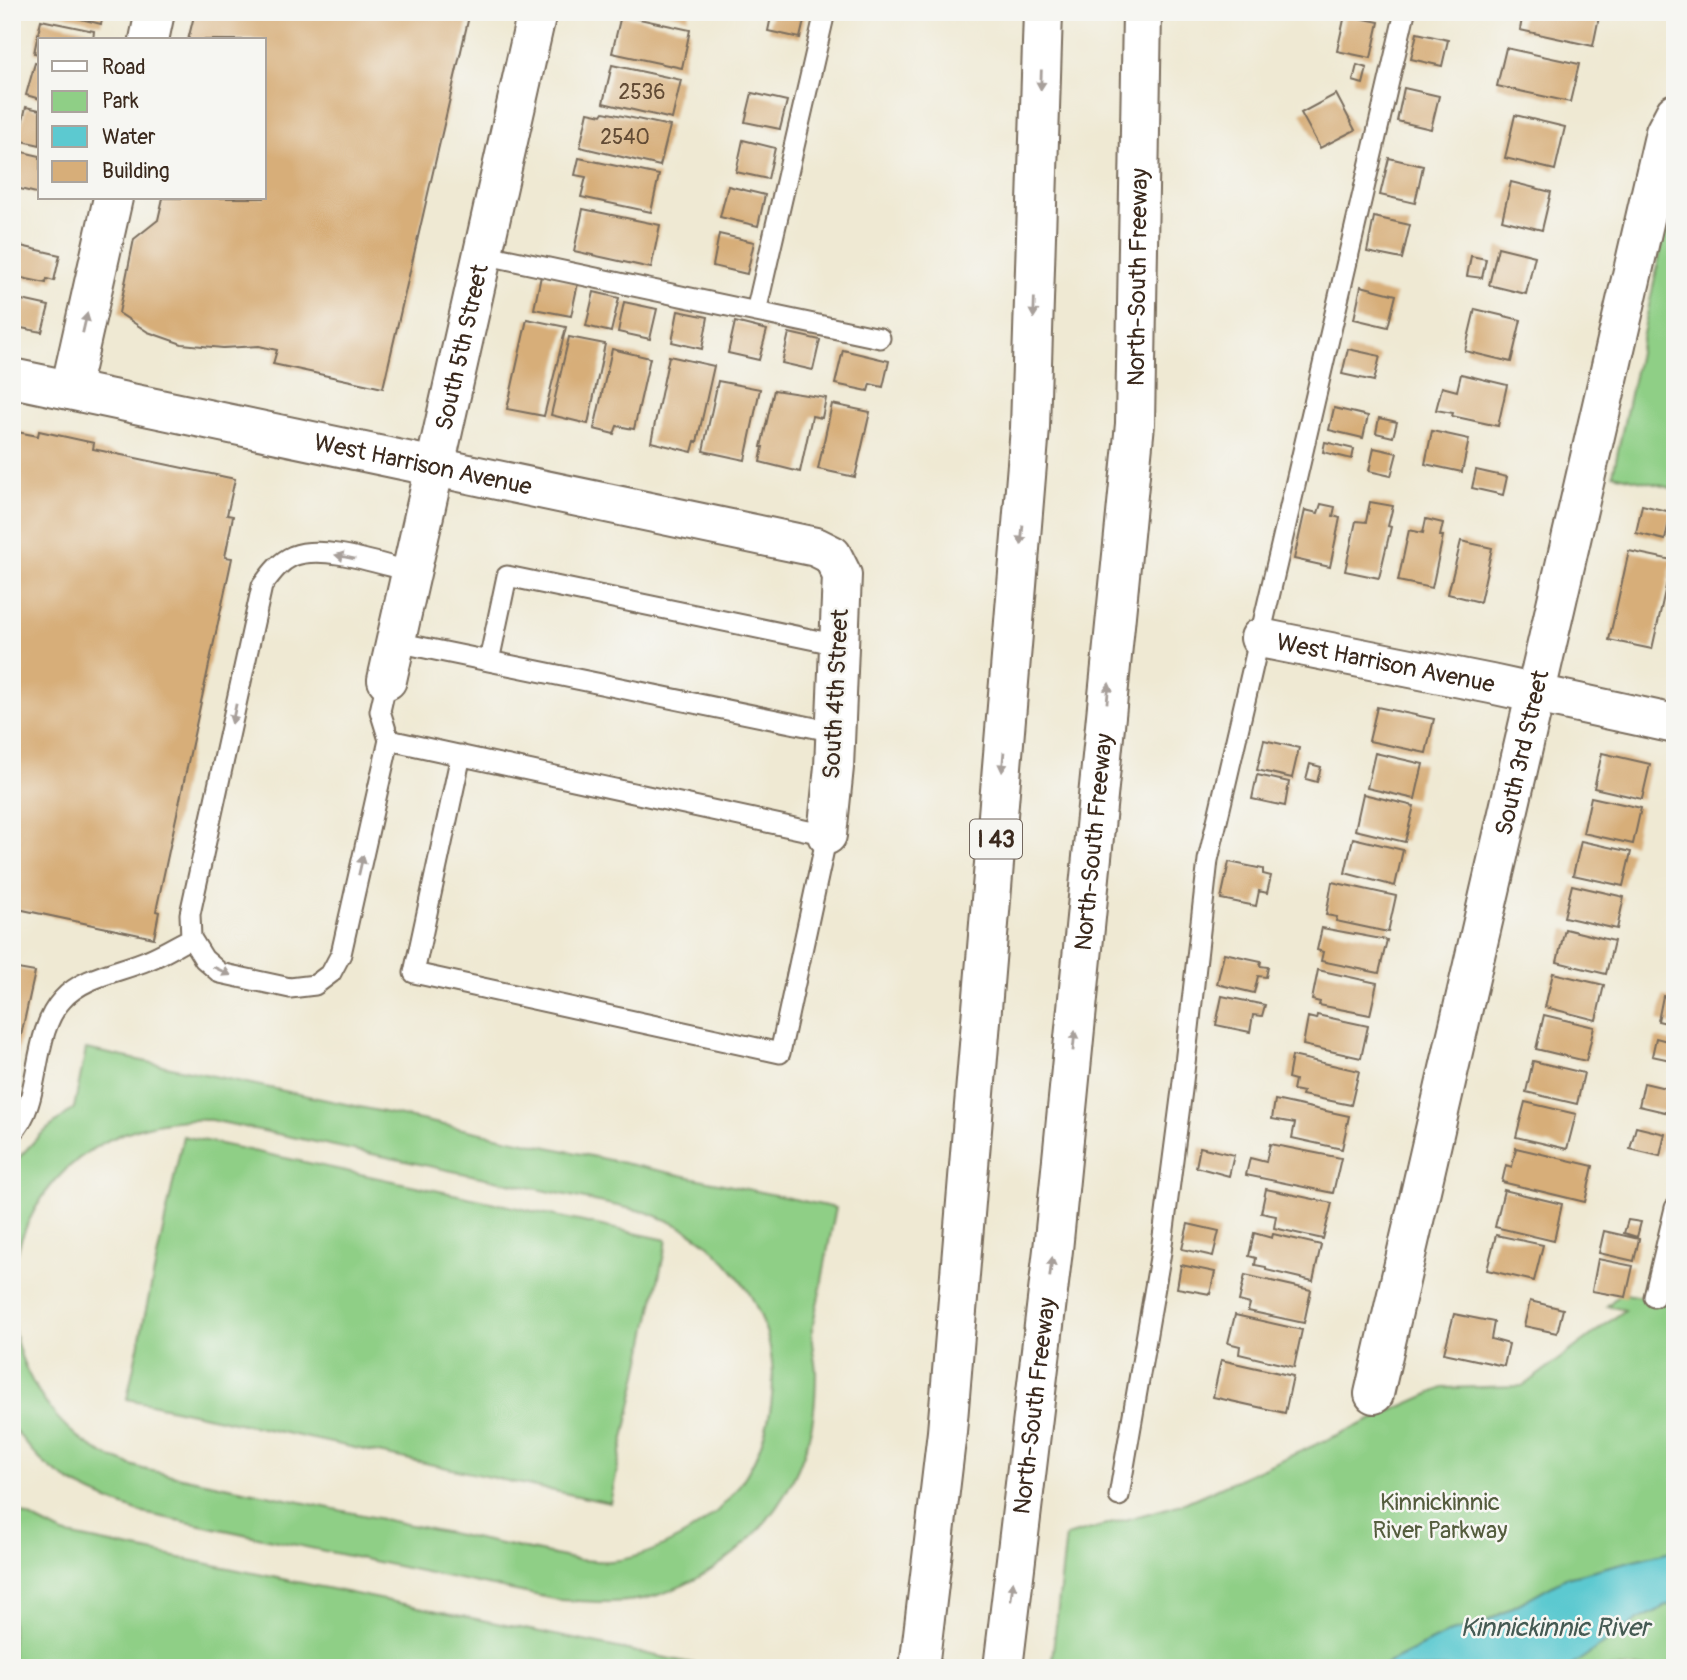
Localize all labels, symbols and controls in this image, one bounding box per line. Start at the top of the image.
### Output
legend [38,38,266,200]
text: Road [102,54,146,81]
one-way arrow [1035,70,1047,92]
house number: 2536 [618,79,666,106]
text: Park [102,88,139,115]
text: Water [102,124,156,151]
house number: 2540 [600,124,650,151]
text: Building [102,158,169,185]
street label: North-South Freeway [1121,168,1154,386]
street label: South 5th Street [429,261,494,433]
one-way arrow [1029,297,1040,319]
one-way arrow [79,312,90,334]
street label: West Harrison Avenue [311,427,535,501]
one-way arrow [1016,524,1027,546]
one-way arrow [334,551,356,562]
street label: South 4th Street [817,608,855,780]
street label: West Harrison Avenue [1274,627,1497,699]
street label: South 3rd Street [1489,667,1555,838]
one-way arrow [1103,682,1114,704]
one-way arrow [228,703,239,725]
street label: North-South Freeway [1068,732,1119,952]
one-way arrow [997,751,1008,773]
road number: I 43 [970,820,1022,859]
one-way arrow [355,854,366,876]
one-way arrow [212,965,233,977]
one-way arrow [1069,1030,1080,1052]
one-way arrow [1046,1256,1057,1278]
street label: North-South Freeway [1007,1296,1062,1516]
park label: Kinnickinnic River Parkway [1373,1488,1507,1545]
one-way arrow [1007,1579,1018,1601]
water label: Kinnickinnic River [1460,1612,1654,1644]

